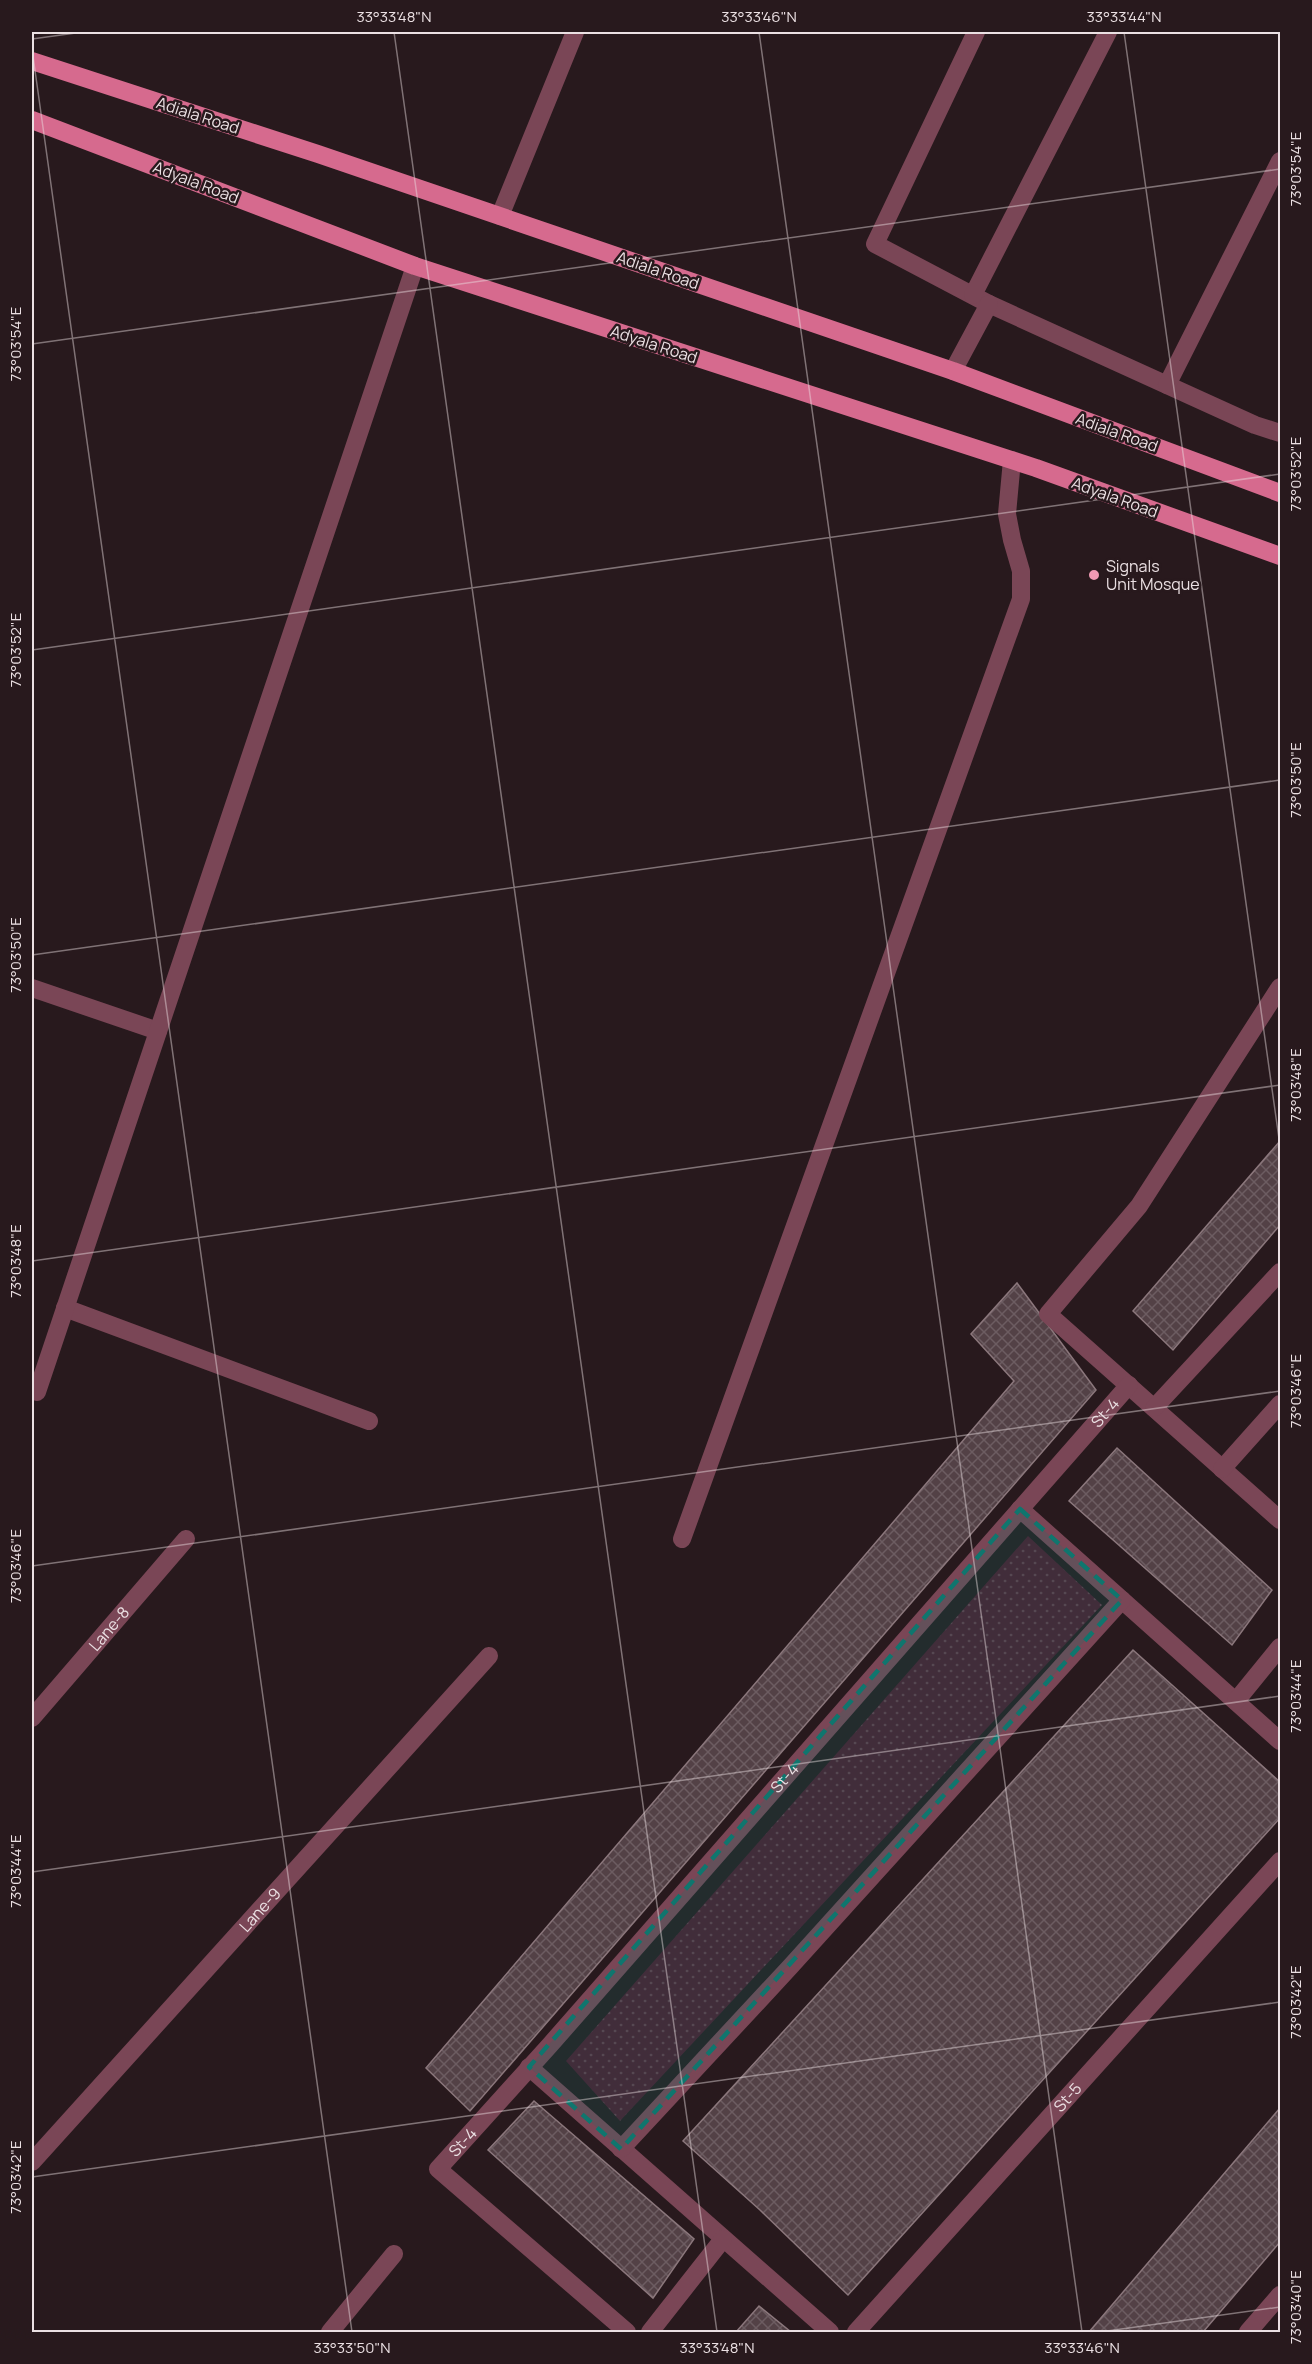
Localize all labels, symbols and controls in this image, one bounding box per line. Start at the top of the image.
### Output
text: 33°33'48"N [356,6,432,27]
text: 33°33'46"N [721,6,797,27]
text: 33°33'44"N [1087,6,1161,27]
street label: Adiala Road [154,91,242,139]
text: 73°03'54"E [1285,132,1306,206]
street label: Adyala Road [150,156,242,208]
street label: Adiala Road [614,246,702,294]
text: 73°03'54"E [5,307,26,381]
street label: Adyala Road [608,320,700,368]
street label: Adiala Road [1073,407,1161,457]
text: 73°03'52"E [1285,437,1306,511]
street label: Adyala Road [1069,471,1161,523]
place label: Signals Unit Mosque [1106,555,1200,595]
marker: Signals Unit Mosque [1087,568,1101,582]
text: 73°03'52"E [5,613,26,687]
text: 73°03'50"E [1285,742,1306,818]
text: 73°03'50"E [5,917,26,993]
text: 73°03'48"E [1285,1048,1306,1122]
text: 73°03'48"E [5,1224,26,1298]
text: 73°03'46"E [1285,1354,1306,1428]
street label: St-4 [1086,1393,1124,1432]
text: 73°03'46"E [5,1529,26,1603]
street label: Lane-8 [84,1602,134,1655]
text: 73°03'44"E [1285,1659,1306,1733]
street label: St-4 [765,1758,803,1797]
text: 73°03'44"E [5,1834,26,1908]
street label: Lane-9 [234,1883,286,1937]
text: 73°03'42"E [1285,1965,1306,2039]
street label: St-5 [1048,2078,1086,2116]
street label: St-4 [443,2122,482,2161]
text: 73°03'42"E [5,2140,26,2214]
text: 73°03'40"E [1285,2270,1306,2344]
text: 33°33'50"N [313,2337,391,2358]
text: 33°33'48"N [679,2337,755,2358]
text: 33°33'46"N [1044,2337,1120,2358]

